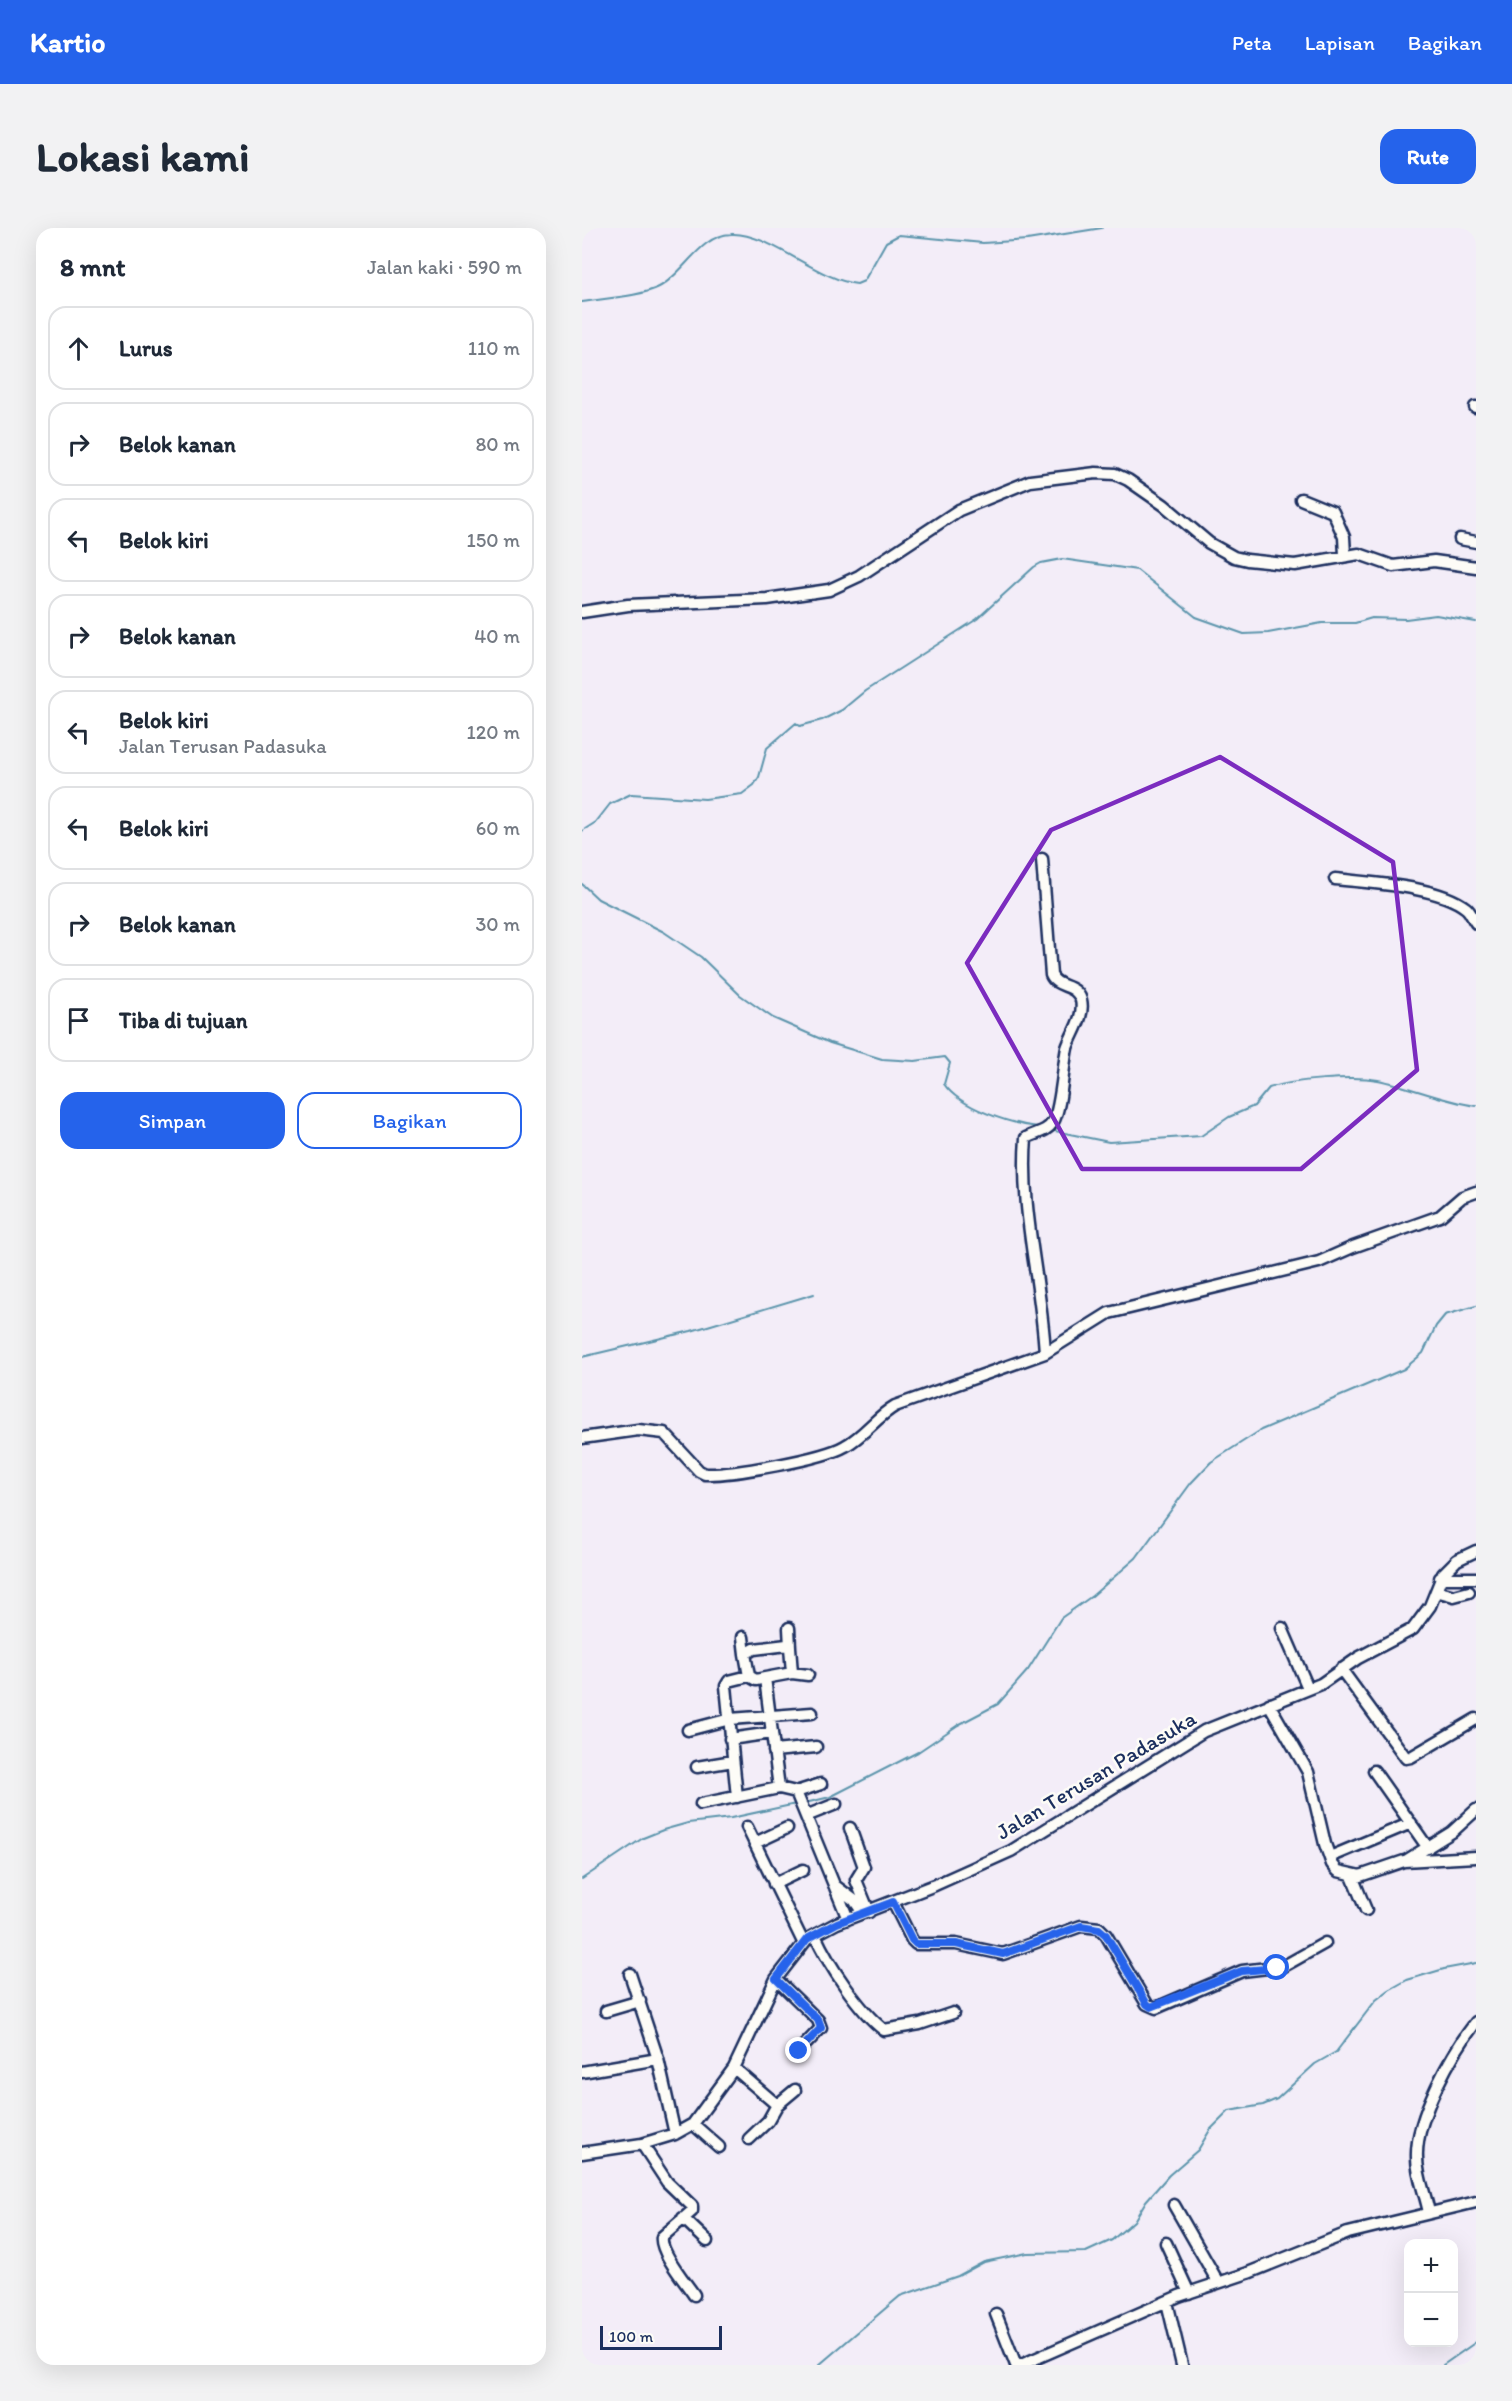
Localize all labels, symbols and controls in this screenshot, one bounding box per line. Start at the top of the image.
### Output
text: Kartio [30,25,105,59]
text: Peta [1232,30,1272,55]
text: Lapisan [1305,30,1375,55]
text: Bagikan [1408,30,1482,55]
button: Rute [1380,129,1476,184]
text: Lokasi kami [36,131,250,182]
text: 8 mnt [60,251,126,283]
text: Jalan kaki · 590 m [367,255,522,279]
icon: ahead [62,332,95,365]
text: Lurus [119,335,173,362]
text: 110 m [468,336,520,360]
icon: right [62,428,95,461]
text: Belok kanan [119,431,236,458]
text: 80 m [475,432,520,456]
icon: left [62,524,95,557]
text: Belok kiri [119,527,209,554]
text: 150 m [467,528,520,552]
icon: right [62,620,95,653]
text: Belok kanan [119,623,236,650]
text: 40 m [474,624,520,648]
text: Belok kiri [119,707,209,734]
icon: left [62,716,95,749]
text: 120 m [467,720,520,744]
text: Jalan Terusan Padasuka [119,734,327,758]
icon: left [62,812,95,845]
text: Belok kiri [119,815,209,842]
text: 60 m [476,816,520,840]
icon: right [62,908,95,941]
text: Belok kanan [119,911,236,938]
text: 30 m [475,912,520,936]
icon: arrive [62,1004,95,1037]
text: Tiba di tujuan [119,1007,248,1034]
button: Simpan [60,1092,285,1149]
button: Bagikan [297,1092,522,1149]
street label: Jalan Terusan Padasuka [991,1704,1201,1845]
route start [1263,1954,1289,1980]
route end [785,2037,811,2063]
map controls [1404,2239,1458,2347]
button: + [1404,2239,1458,2293]
button: − [1404,2293,1458,2347]
scale bar [600,2323,722,2350]
text: 100 m [609,2327,653,2346]

